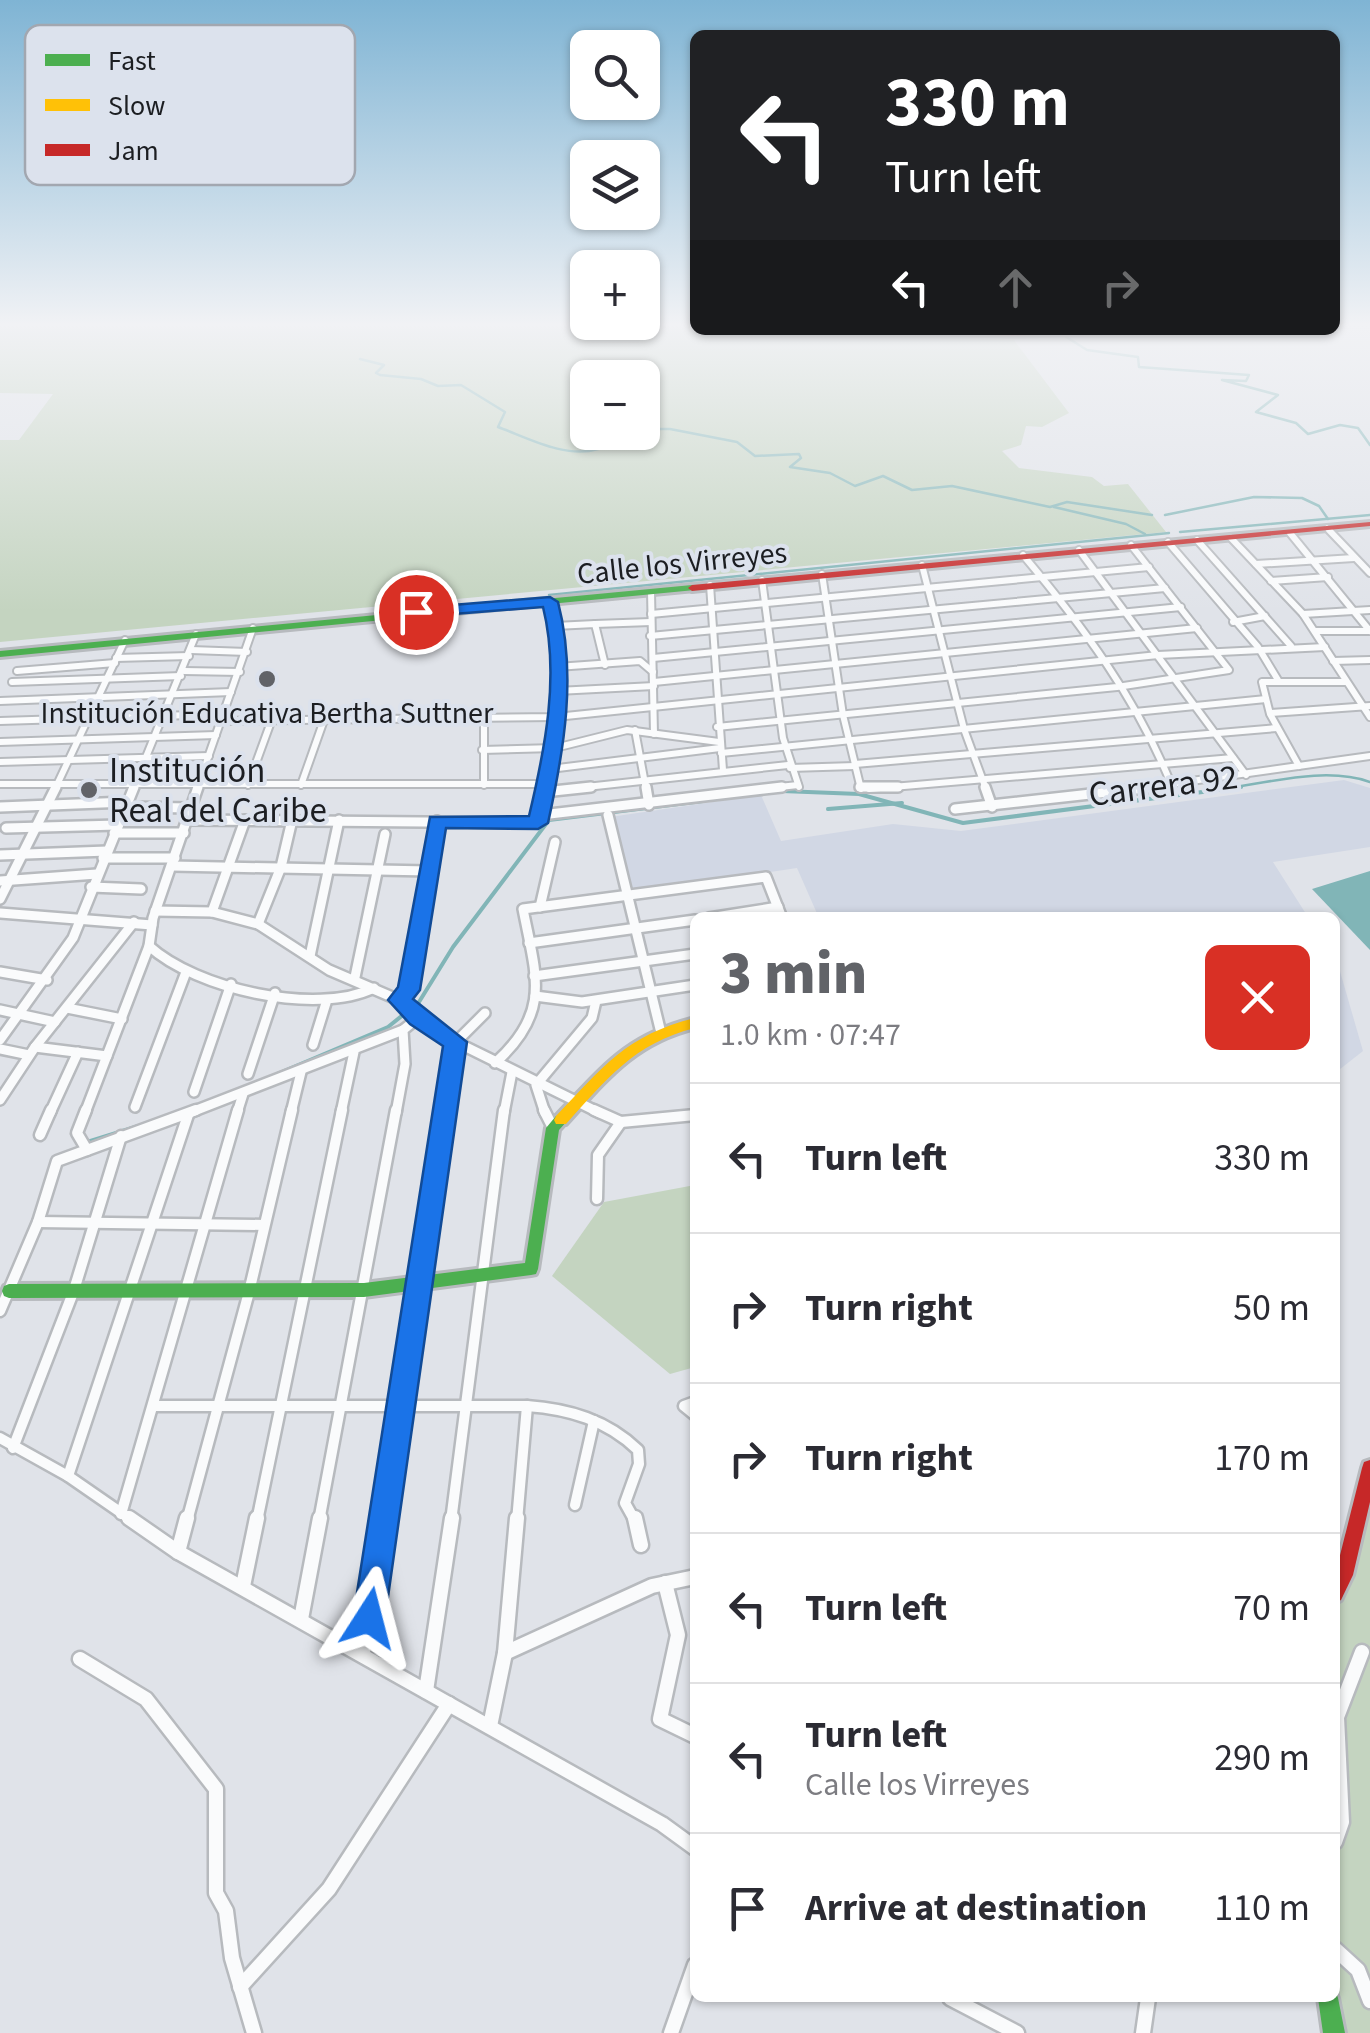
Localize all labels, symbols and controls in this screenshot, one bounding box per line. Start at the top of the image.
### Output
legend [25,25,355,185]
map controls [570,30,660,450]
button: search [570,30,660,120]
text: Fast [108,41,156,81]
text: 330 m [885,53,1070,153]
icon: left [720,70,850,200]
text: Slow [108,86,165,126]
text: Jam [108,131,159,171]
button: layers [570,140,660,230]
text: Turn left [885,146,1041,210]
button: + [570,250,660,340]
icon: left [883,260,938,315]
icon: ahead [988,260,1043,315]
icon: right [1093,260,1148,315]
button: − [570,360,660,450]
street label: Calle los Virreyes [575,531,789,596]
pin [374,570,459,655]
icon: arrive [389,585,444,640]
marker: Institución Educativa Bertha Suttner [256,668,278,690]
place label: Institución Educativa Bertha Suttner [41,692,494,735]
place label: Institución Real del Caribe [109,746,327,836]
street label: Carrera 92 [1086,752,1240,820]
marker: Institución Real del Caribe [78,779,100,801]
text: 3 min [720,932,867,1017]
button: close [1205,945,1310,1050]
text: 1.0 km · 07:47 [720,1012,901,1058]
icon: left [720,1131,775,1186]
text: Turn left [805,1131,947,1185]
text: 330 m [1214,1131,1310,1185]
icon: right [720,1281,775,1336]
text: Turn right [805,1281,973,1335]
text: 50 m [1233,1281,1310,1335]
icon: right [720,1431,775,1486]
text: Turn right [805,1431,973,1485]
text: 170 m [1214,1431,1310,1485]
position arrow [317,1566,421,1670]
icon: left [720,1581,775,1636]
text: Turn left [805,1581,947,1635]
text: 70 m [1233,1581,1310,1635]
text: Turn left [805,1708,947,1762]
icon: left [720,1731,775,1786]
text: 290 m [1214,1731,1310,1785]
text: Calle los Virreyes [805,1762,1030,1808]
icon: arrive [720,1881,775,1936]
text: Arrive at destination [805,1881,1147,1935]
text: 110 m [1214,1881,1310,1935]

